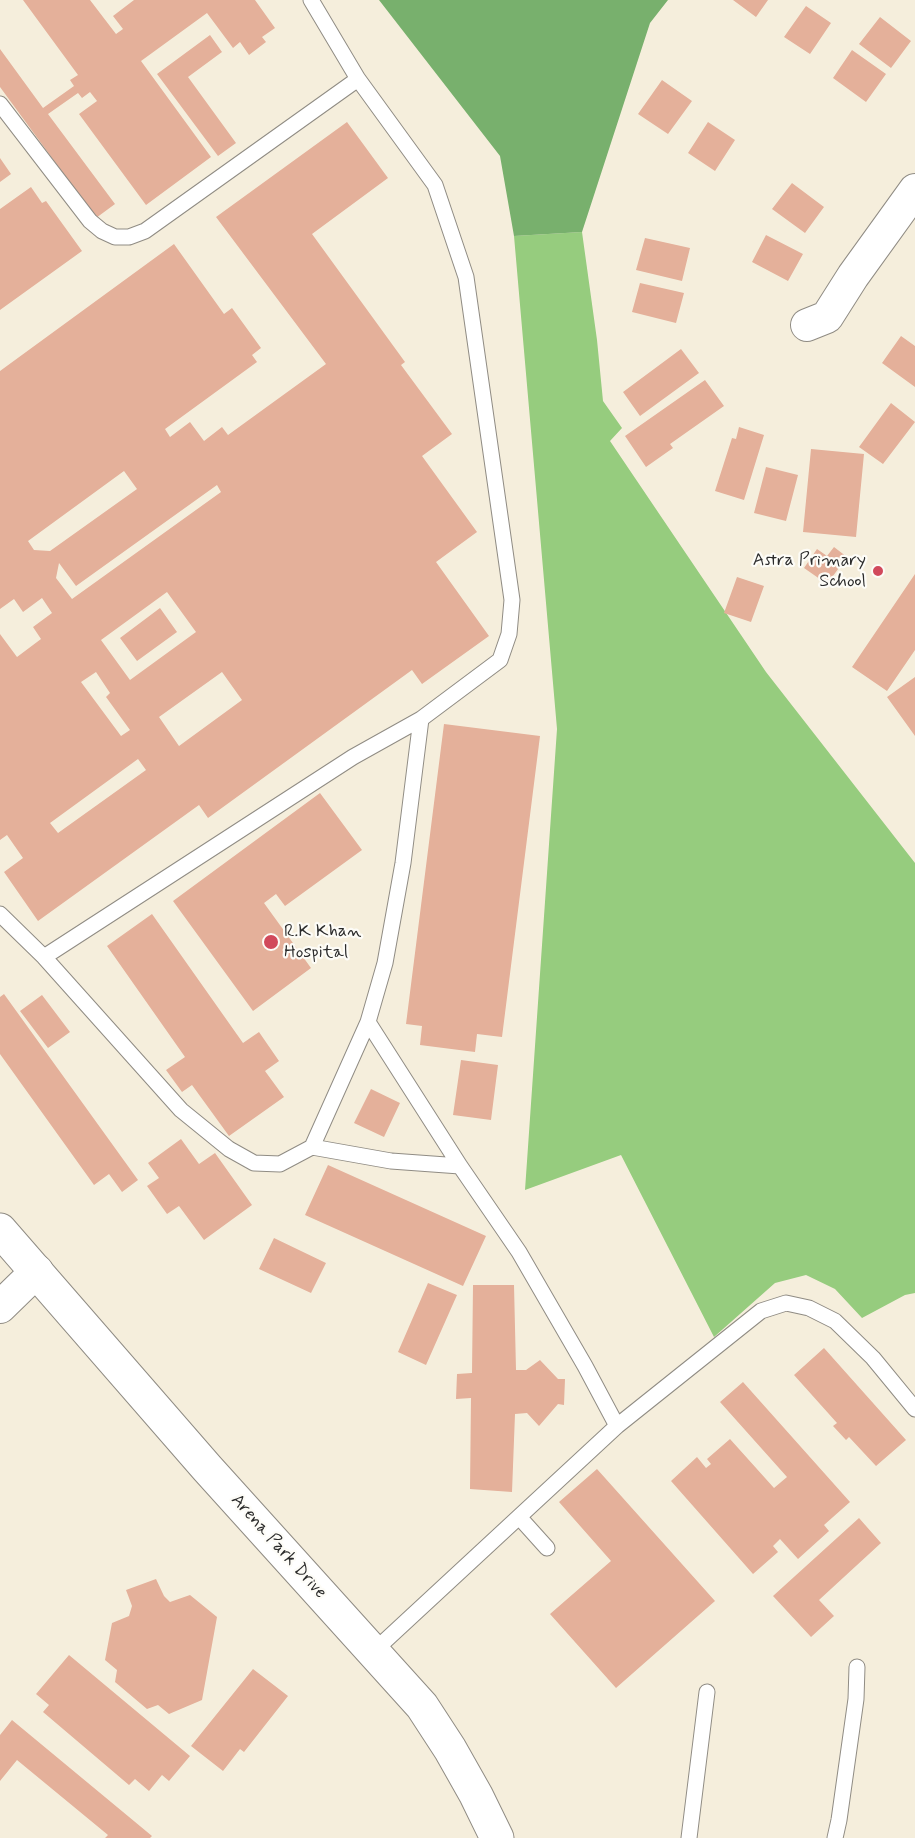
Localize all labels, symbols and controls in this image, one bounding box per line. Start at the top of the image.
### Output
place label: Astra Primary School [753,550,866,592]
marker: Astra Primary School [871,564,885,578]
place label: R.K Khan Hospital [284,921,361,964]
marker: R.K Khan Hospital [262,933,280,951]
street label: Arena Park Drive [225,1490,331,1604]

